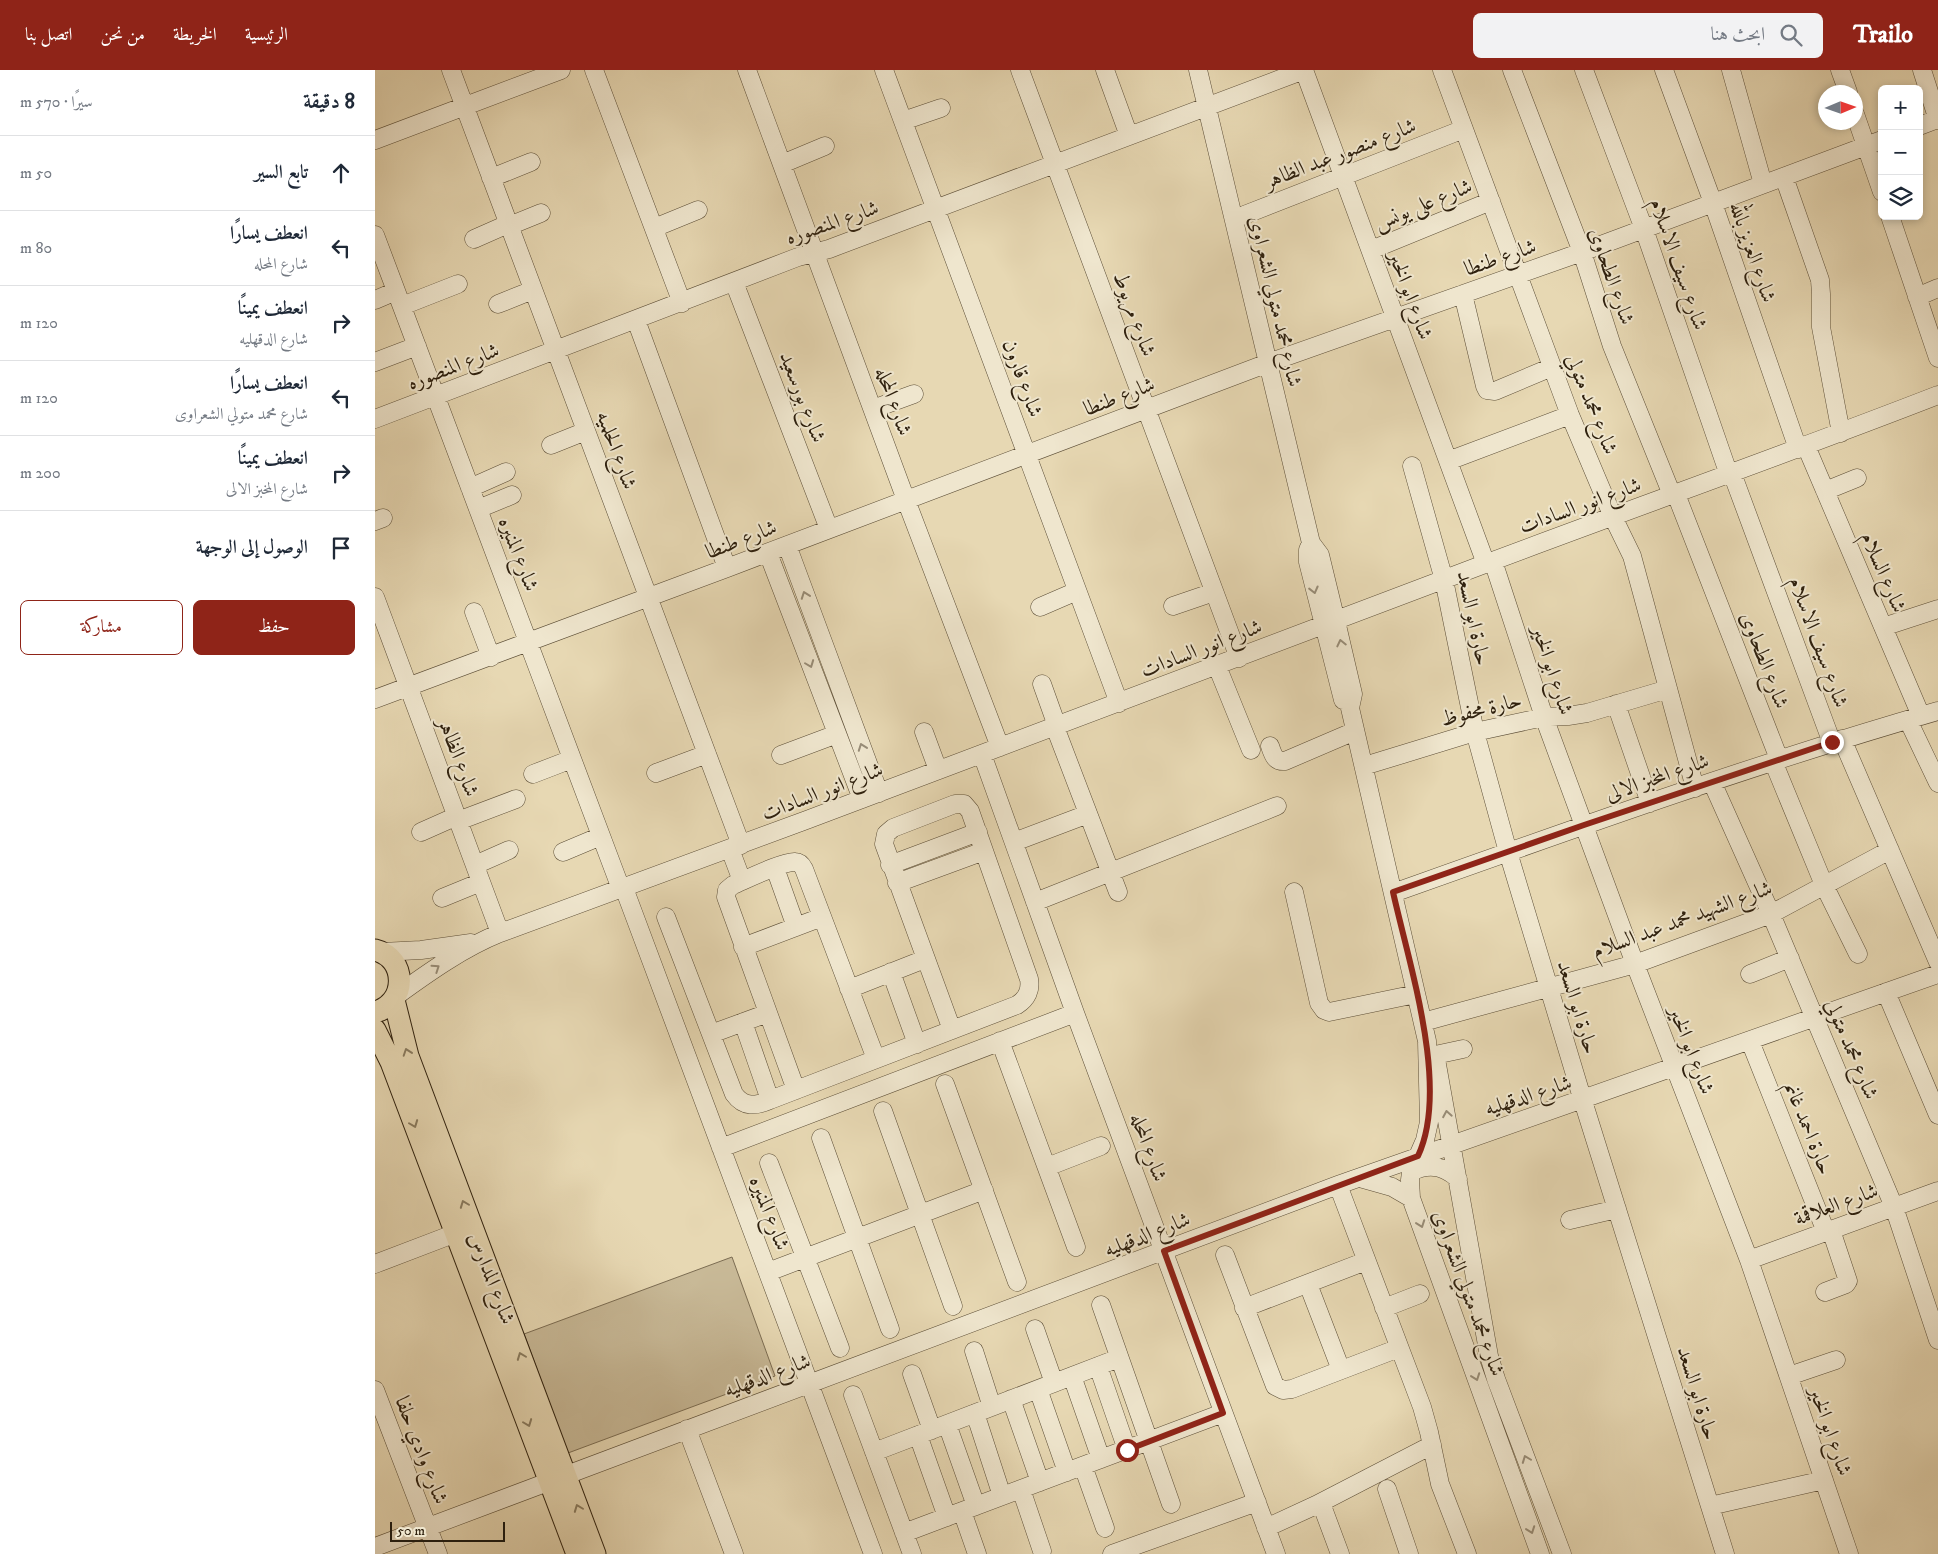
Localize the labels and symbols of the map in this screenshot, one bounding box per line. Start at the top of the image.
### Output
north arrow [1818,85,1863,130]
street label: شارع منصور عبد الظاهر [1259,113,1421,199]
street label: شارع على يونس [1370,173,1478,240]
street label: شارع المنصوره [782,195,884,255]
street label: شارع سيف الاسلام [1640,195,1713,335]
street label: شارع العزيز بالله [1719,197,1786,307]
street label: شارع محمد متولي الشعراوى [1239,213,1307,390]
street label: شارع الطحاوى [1579,224,1640,330]
street label: شارع طنطا [1461,234,1541,286]
street label: شارع ابو الخير [1378,246,1438,345]
street label: شارع مريوط [1103,269,1161,361]
street label: شارع قارون [992,336,1048,422]
street label: شارع المنصوره [404,337,505,400]
street label: شارع بورسعيد [769,348,831,448]
street label: شارع محمد متولي [1555,350,1623,460]
street label: شارع المحله [865,363,917,441]
street label: شارع طنطا [1080,371,1160,426]
street label: شارع الحلميه [586,408,642,495]
street label: شارع انور السادات [1516,472,1646,544]
street label: شارع المنيره [488,514,544,597]
street label: شارع طنطا [702,514,782,569]
street label: شارع السلام [1851,528,1912,618]
street label: حارة ابو السعد [1450,568,1496,668]
street label: شارع سيف الاسلام [1779,573,1854,713]
one-way arrow [1309,585,1319,593]
one-way arrow [801,591,811,600]
street label: شارع الطحاوى [1730,608,1794,714]
street label: شارع انور السادات [1137,614,1267,688]
street label: شارع ابو الخير [1521,620,1579,720]
one-way arrow [1336,639,1347,648]
one-way arrow [804,659,814,668]
street label: حارة محفوظ [1438,687,1525,733]
street label: شارع الظاهر [427,712,484,802]
route end [1821,731,1844,754]
one-way arrow [858,743,868,752]
street label: شارع المخبز الالى [1602,748,1714,812]
street label: شارع انور السادات [758,757,888,831]
street label: شارع الشهيد محمد عبد السلام [1589,875,1777,968]
street label: حارة ابو السعد [1551,957,1604,1057]
one-way arrow [431,965,440,974]
street label: شارع محمد متولي [1815,995,1884,1105]
street label: شارع ابو الخير [1658,1001,1720,1100]
one-way arrow [403,1048,413,1057]
street label: شارع الدقهليه [1481,1070,1577,1126]
street label: حارة احمد غانم [1774,1078,1838,1180]
street label: شارع المحله [1120,1109,1172,1187]
one-way arrow [1442,1110,1452,1119]
one-way arrow [409,1119,419,1127]
street label: شارع المنيره [739,1173,795,1256]
street label: شارع العلاقمة [1791,1178,1883,1236]
one-way arrow [460,1200,470,1209]
street label: شارع الدقهليه [1101,1207,1196,1267]
street label: شارع محمد متولي الشعراوى [1422,1207,1510,1381]
one-way arrow [1415,1219,1425,1228]
street label: شارع المدارس [458,1229,521,1330]
street label: حارة ابو السعد [1671,1343,1724,1443]
street label: شارع الدقهليه [720,1348,816,1407]
one-way arrow [517,1352,527,1361]
one-way arrow [1470,1372,1480,1381]
street label: شارع ابو الخير [1798,1381,1857,1481]
street label: شارع وادي حلفا [385,1393,454,1509]
one-way arrow [522,1418,532,1427]
route start [1116,1439,1139,1462]
one-way arrow [1522,1455,1532,1464]
one-way arrow [574,1505,584,1513]
scale bar [390,1519,505,1542]
one-way arrow [1525,1525,1535,1533]

